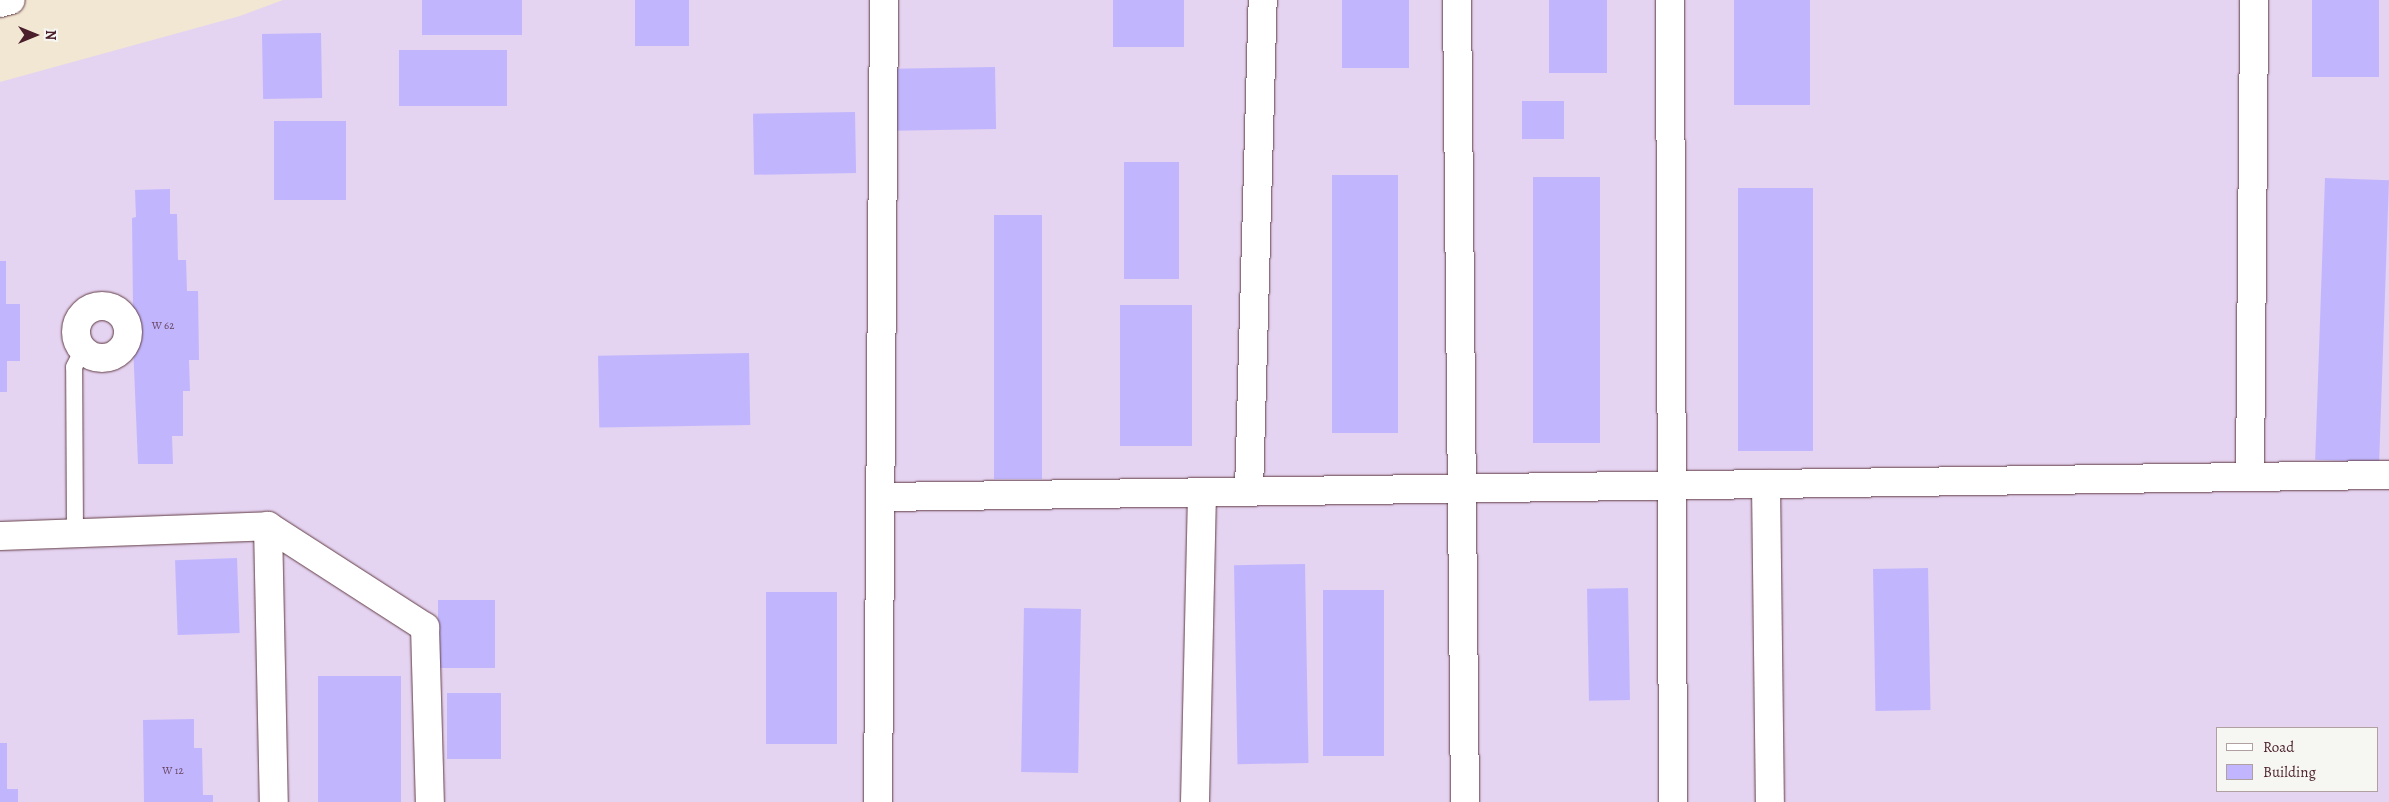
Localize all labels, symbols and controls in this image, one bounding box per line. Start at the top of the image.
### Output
north arrow [10,10,60,60]
text: N [41,30,60,40]
house number: W 62 [152,319,174,333]
legend [2216,727,2379,792]
text: Road [2263,737,2294,757]
text: Building [2263,762,2316,782]
house number: W 12 [162,764,184,778]

